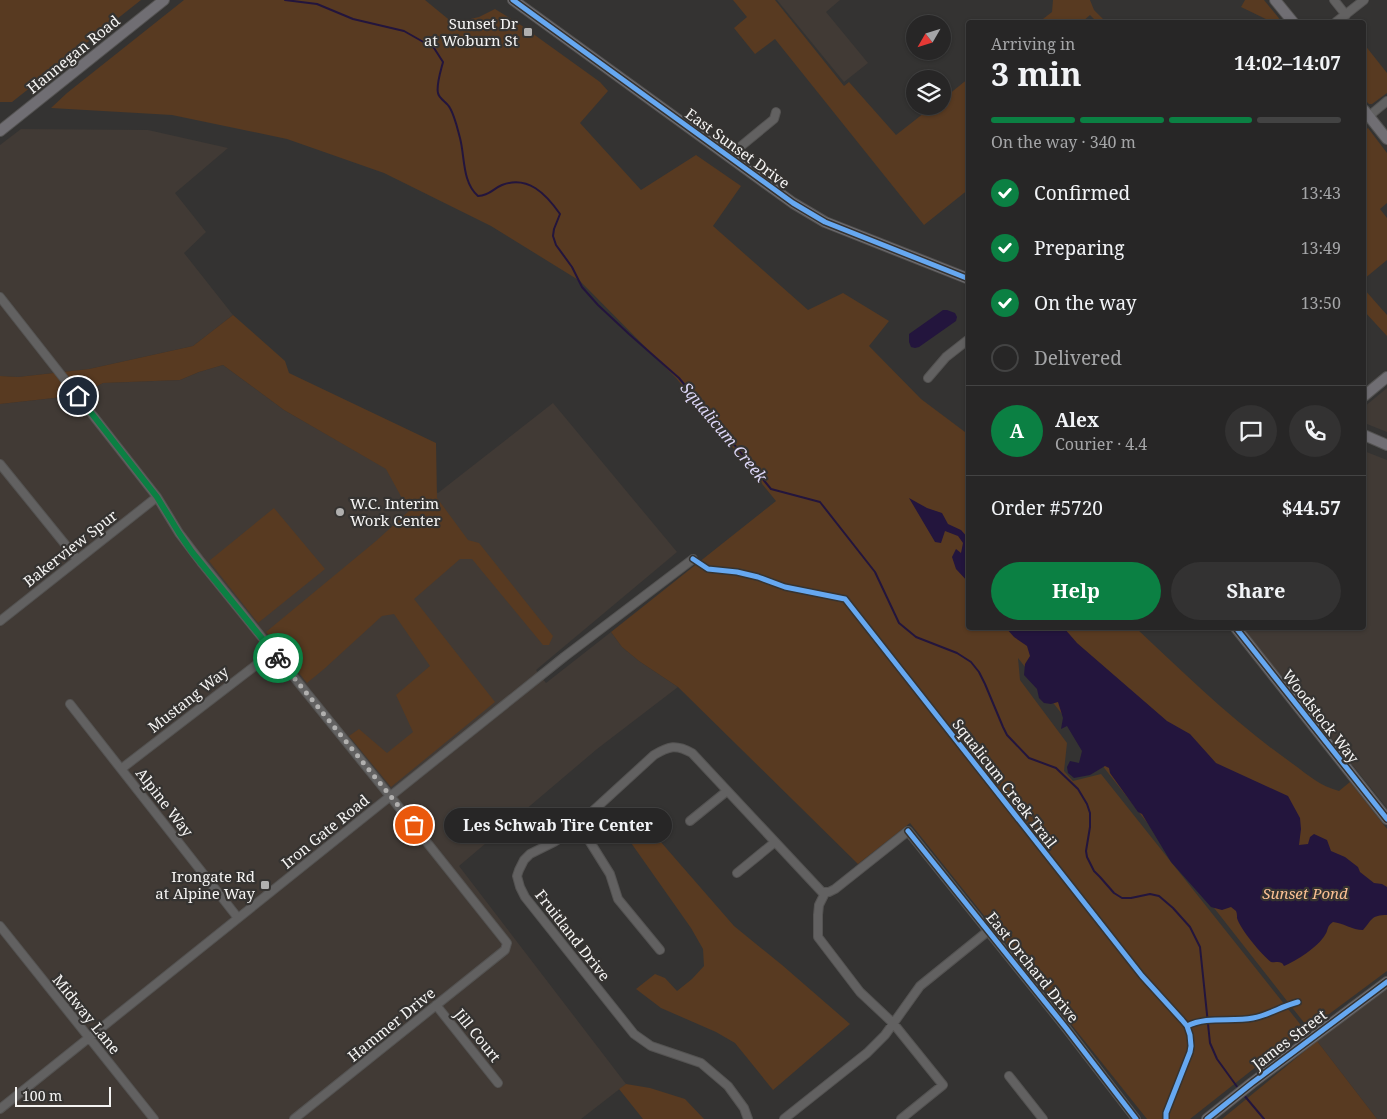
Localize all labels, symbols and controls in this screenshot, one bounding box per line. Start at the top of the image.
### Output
street label: Hannegan Road [22,10,124,98]
place label: Sunset Dr at Woburn St [424,13,518,50]
north arrow [906,15,951,60]
map controls [906,15,951,115]
marker: Sunset Dr at Woburn St [522,26,534,38]
text: Arriving in [991,33,1075,55]
text: 14:02–14:07 [1234,50,1341,76]
text: 3 min [991,52,1082,95]
button: layers [906,70,951,115]
street label: East Sunset Drive [682,103,794,193]
text: On the way · 340 m [991,131,1136,153]
icon: check [991,179,1019,207]
text: Confirmed [1034,180,1130,206]
text: 13:43 [1301,182,1341,204]
icon: check [991,234,1019,262]
text: Preparing [1034,235,1124,261]
text: 13:49 [1301,237,1341,259]
icon: check [991,289,1019,317]
text: On the way [1034,290,1137,316]
text: 13:50 [1301,292,1341,314]
text: Delivered [1034,345,1122,371]
pin [57,375,99,417]
water label: Squalicum Creek [676,377,773,487]
icon: home [64,382,92,410]
button: chat [1225,405,1277,457]
button: phone [1289,405,1341,457]
text: Alex [1055,407,1099,433]
text: A [1010,418,1024,444]
text: Courier · 4.4 [1055,433,1147,455]
place label: W.C. Interim Work Center [350,493,440,530]
text: Order #5720 [991,495,1103,521]
text: $44.57 [1282,495,1341,521]
street label: Bakerview Spur [19,505,121,591]
marker: W.C. Interim Work Center [334,506,346,518]
button: Help [991,562,1161,620]
button: Share [1171,562,1341,620]
courier [253,633,303,683]
icon: bike [264,644,292,672]
street label: Mustang Way [144,661,233,737]
street label: Woodstock Way [1278,665,1364,767]
street label: Squalicum Creek Trail [948,714,1062,852]
street label: Alpine Way [132,763,198,841]
street label: Iron Gate Road [277,789,373,873]
pin [393,804,435,846]
callout: Les Schwab Tire Center [444,808,672,842]
icon: bag [400,811,428,839]
text: Les Schwab Tire Center [463,814,653,836]
place label: Irongate Rd at Alpine Way [155,866,256,903]
marker: Irongate Rd at Alpine Way [259,879,271,891]
park label: Sunset Pond [1262,883,1348,903]
street label: Fruitland Drive [531,885,615,985]
street label: East Orchard Drive [982,907,1084,1027]
street label: Midway Lane [49,970,125,1058]
street label: Hammer Drive [343,983,439,1065]
street label: Jill Court [450,1003,506,1066]
street label: James Street [1247,1004,1330,1074]
scale bar [15,1084,111,1107]
text: 100 m [22,1086,62,1105]

